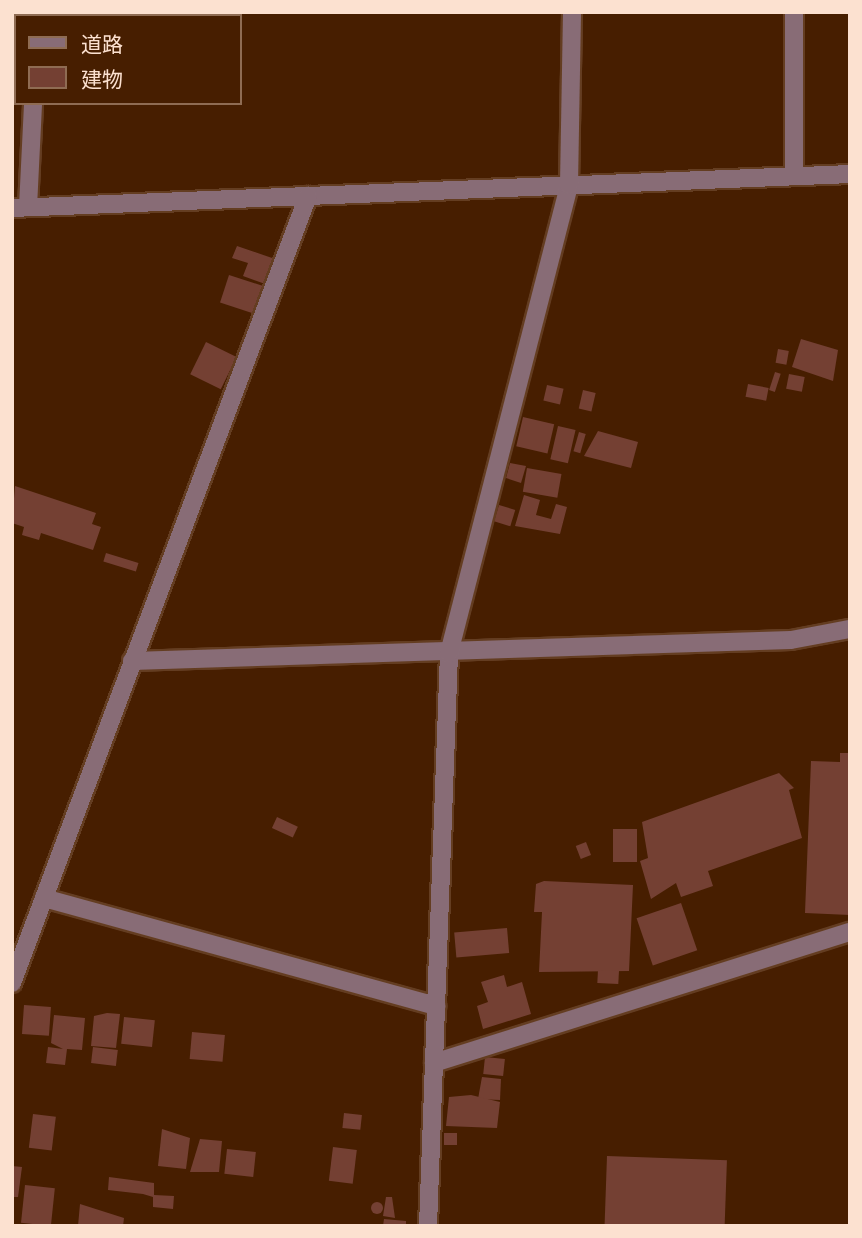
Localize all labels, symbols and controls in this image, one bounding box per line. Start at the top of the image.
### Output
legend [14,14,242,105]
text: 道路 [81,32,123,56]
text: 建物 [81,67,123,91]

